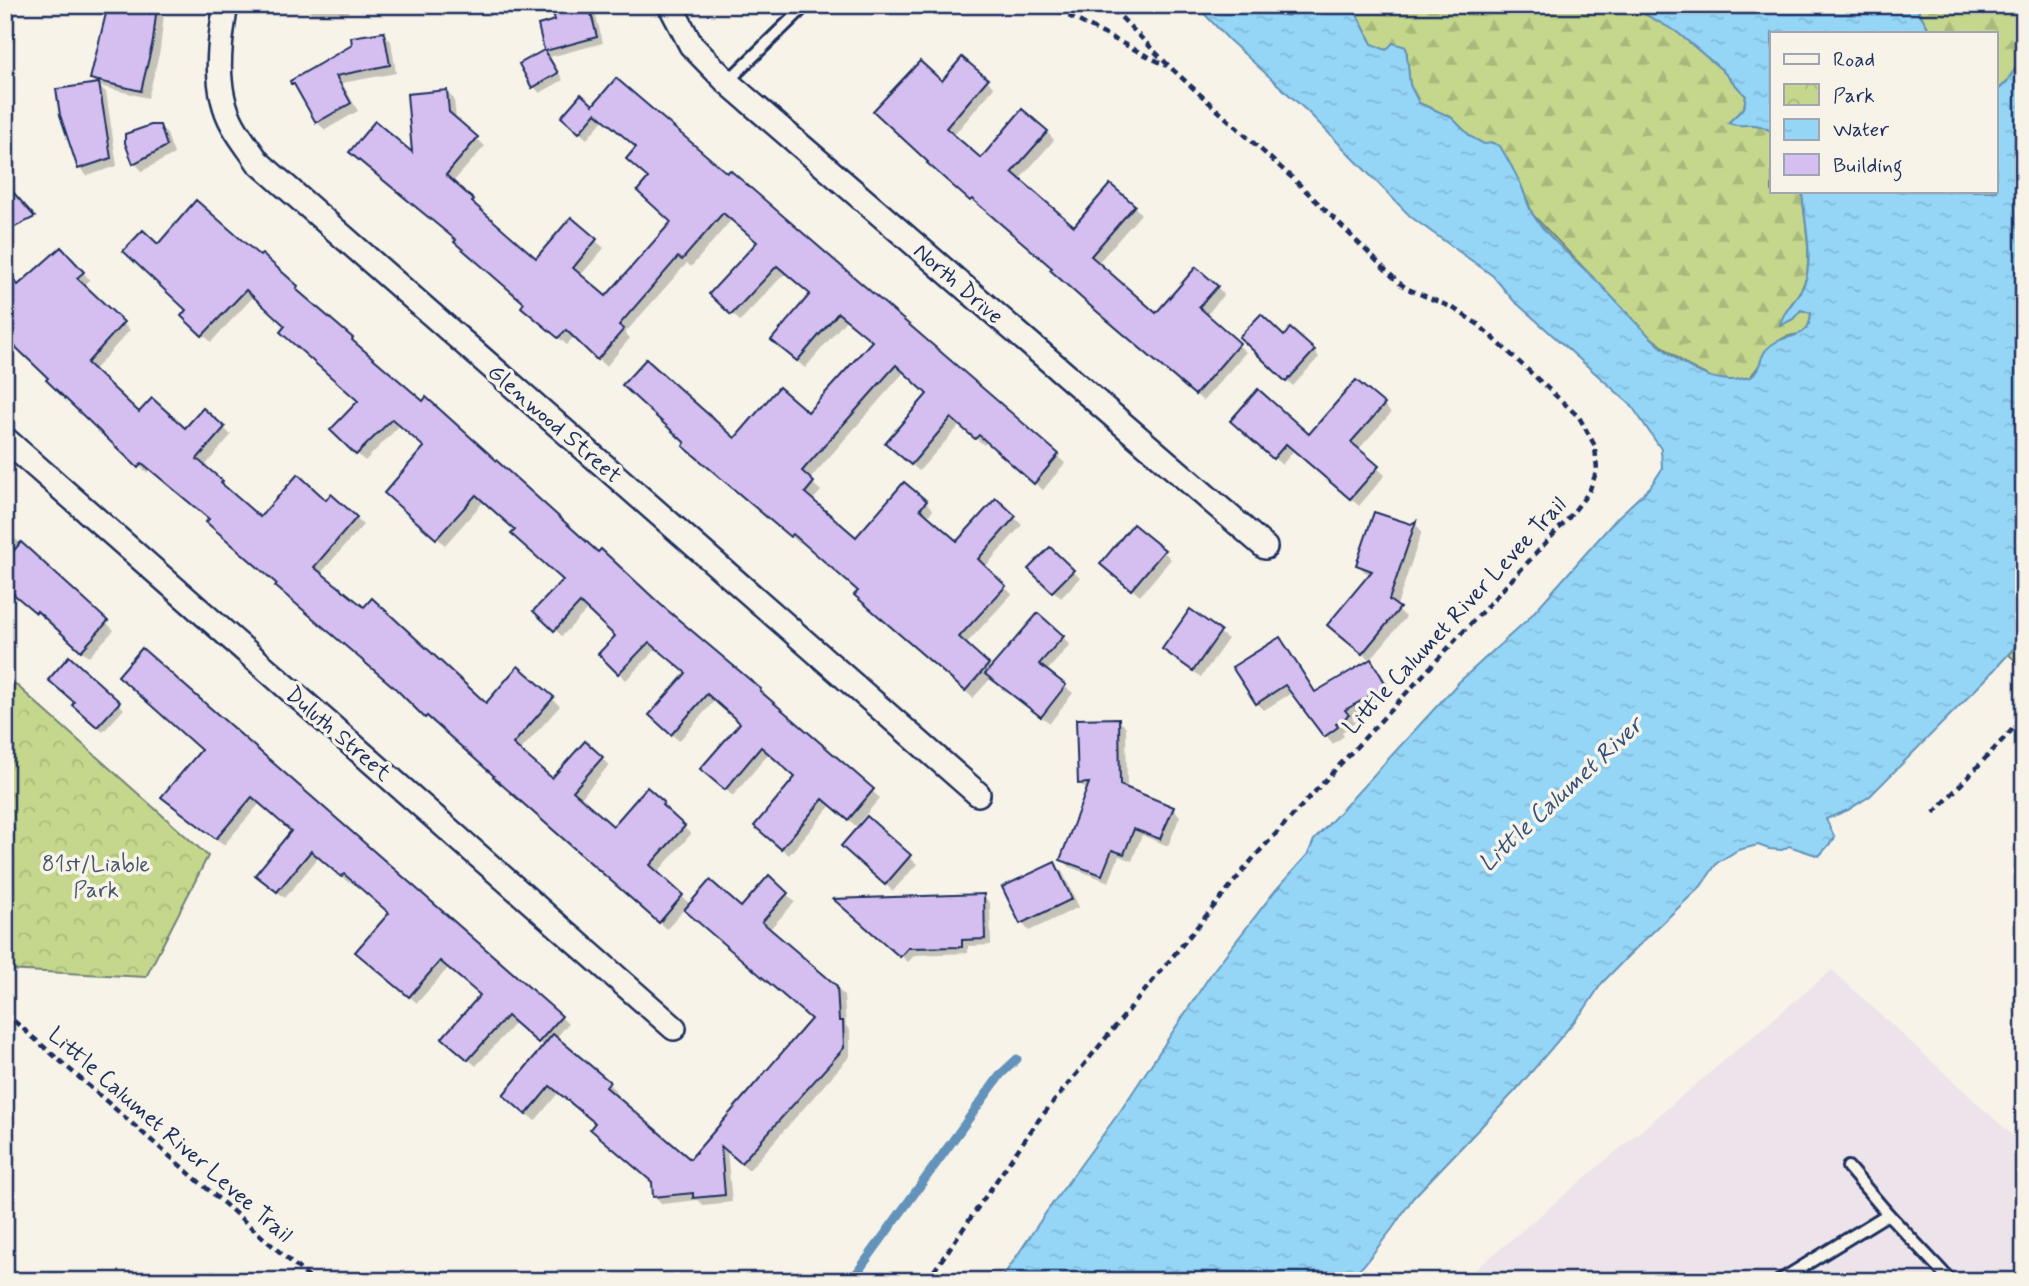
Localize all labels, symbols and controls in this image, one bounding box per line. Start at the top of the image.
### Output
legend [1770,32,1997,192]
text: Road [1833,46,1875,74]
text: Park [1833,82,1875,110]
text: Water [1833,116,1889,144]
text: Building [1833,152,1903,182]
street label: North Drive [906,237,1009,332]
street label: Glenwood Street [480,358,627,491]
street label: Little Calumet River Levee Trail [1337,491,1574,742]
street label: Duluth Street [278,680,397,789]
water label: Little Calumet River [1473,709,1652,879]
park label: 81st/Liable Park [42,850,150,906]
street label: Little Calumet River Levee Trail [41,1021,298,1250]

